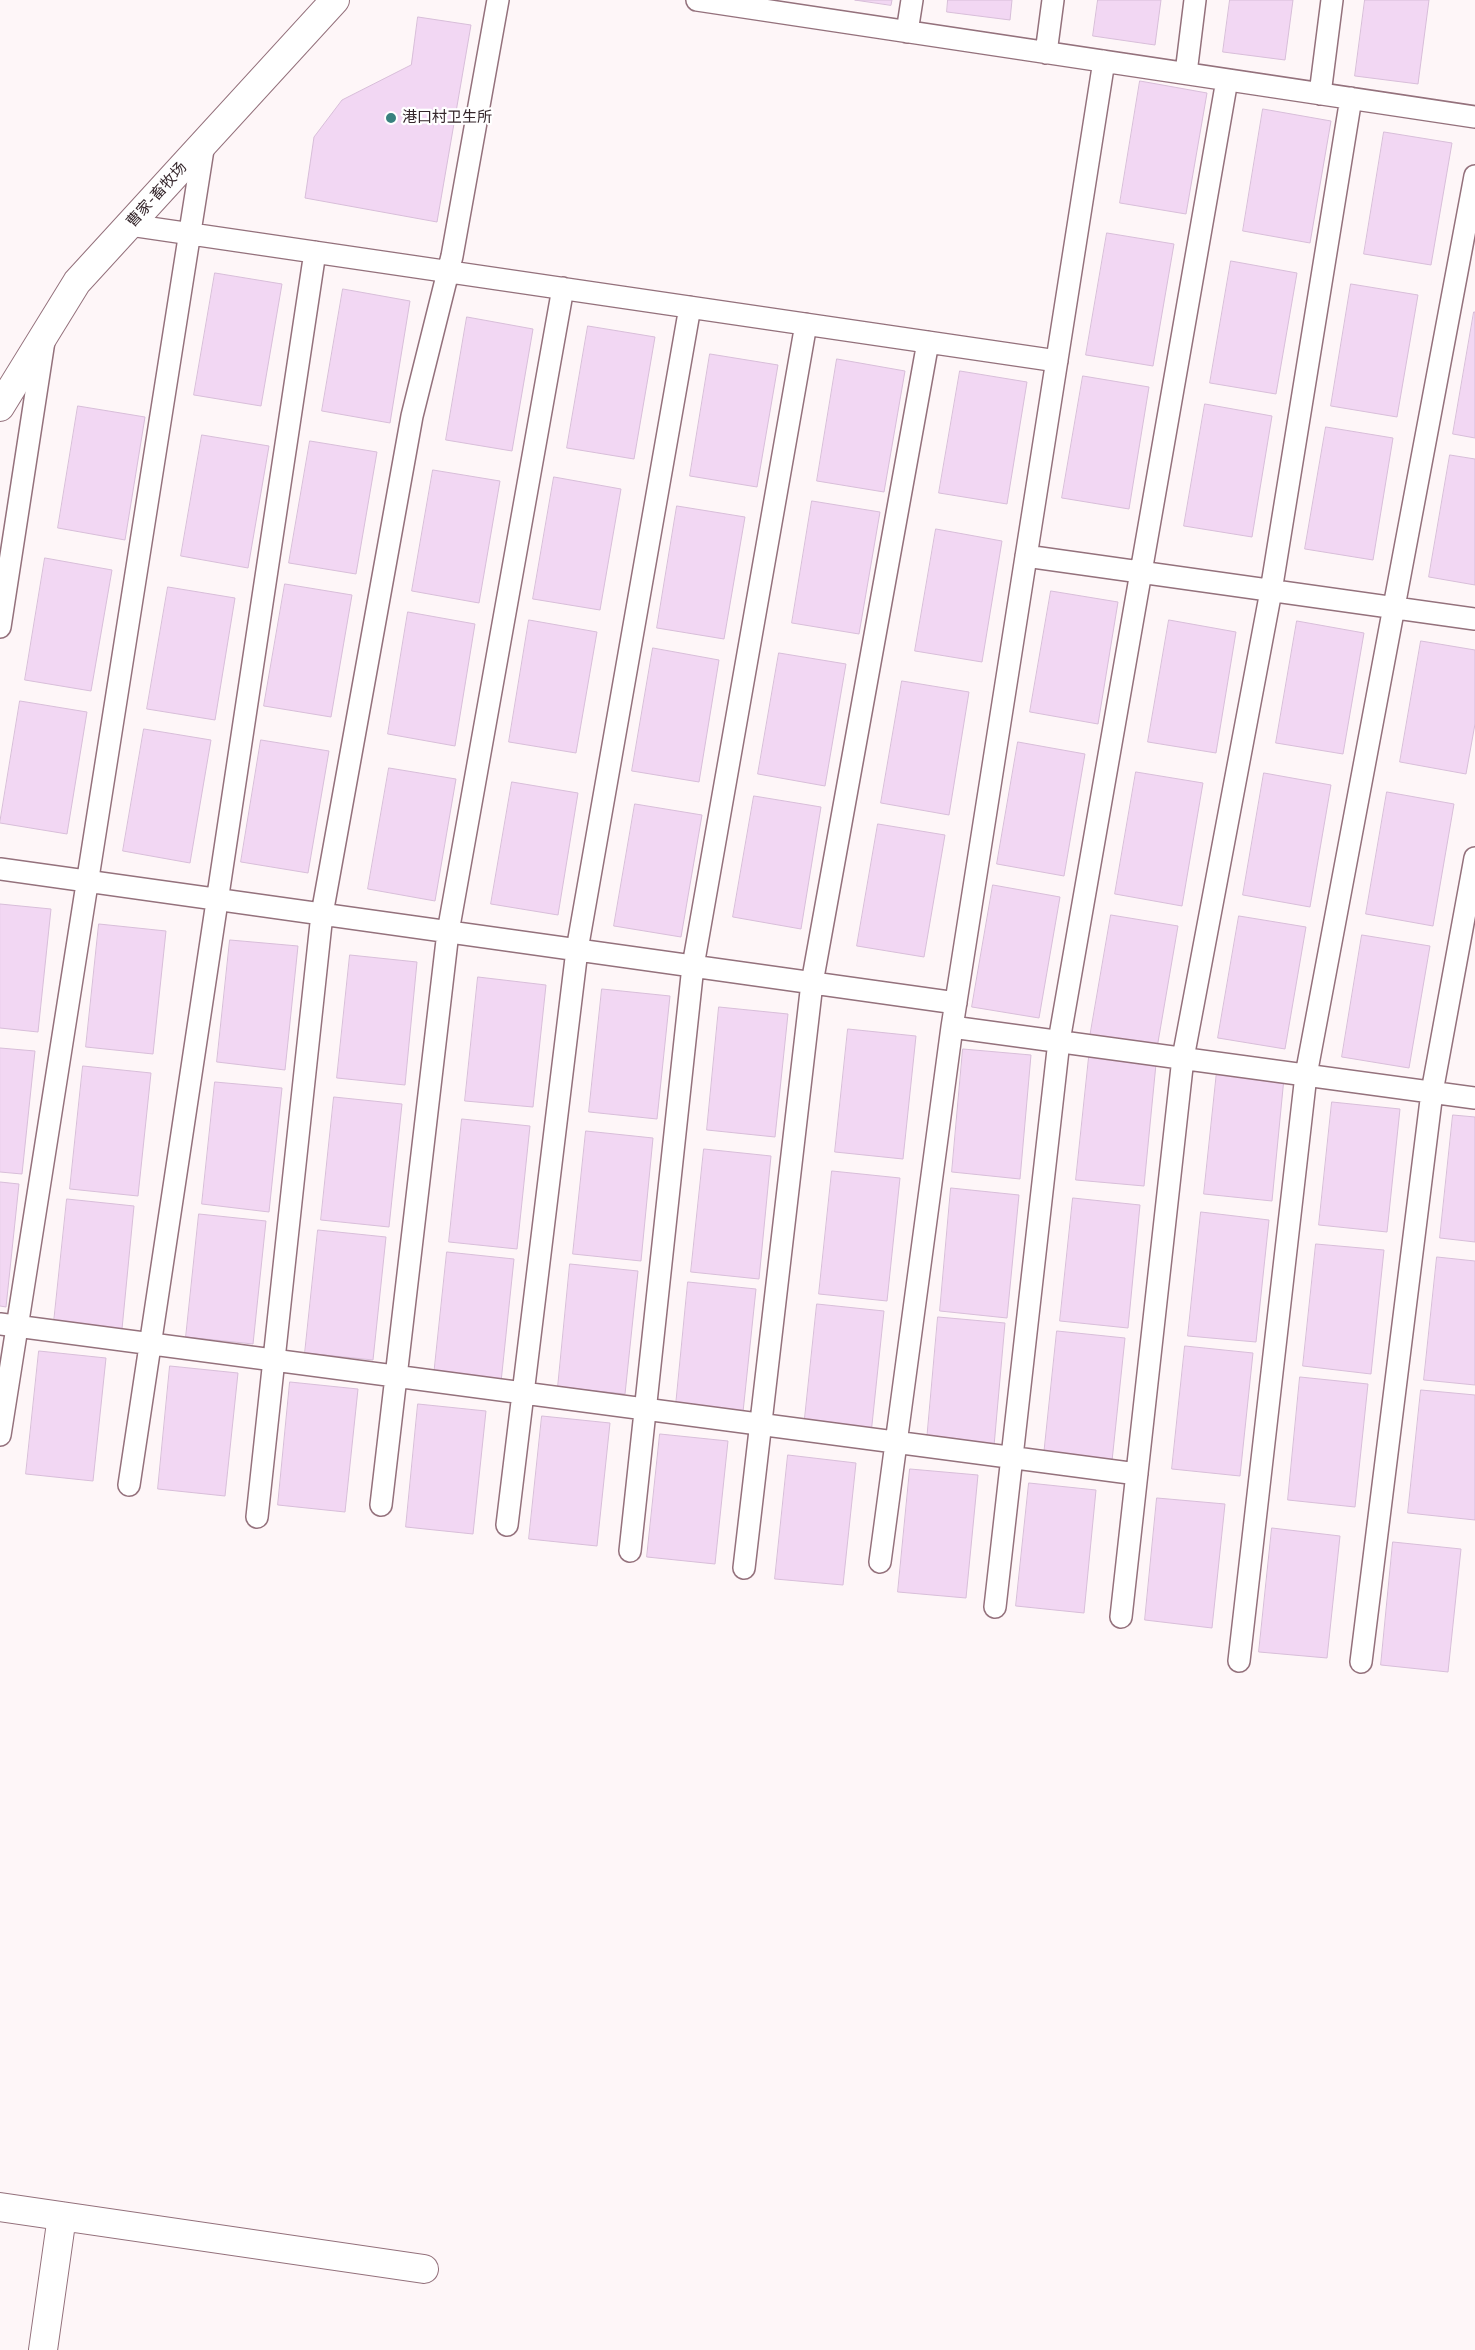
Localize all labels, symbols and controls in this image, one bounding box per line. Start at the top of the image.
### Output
place label: 港口村卫生所 [402,109,492,127]
marker: 港口村卫生所 [384,111,398,125]
street label: 曹家-畜牧场 [123,159,191,231]

